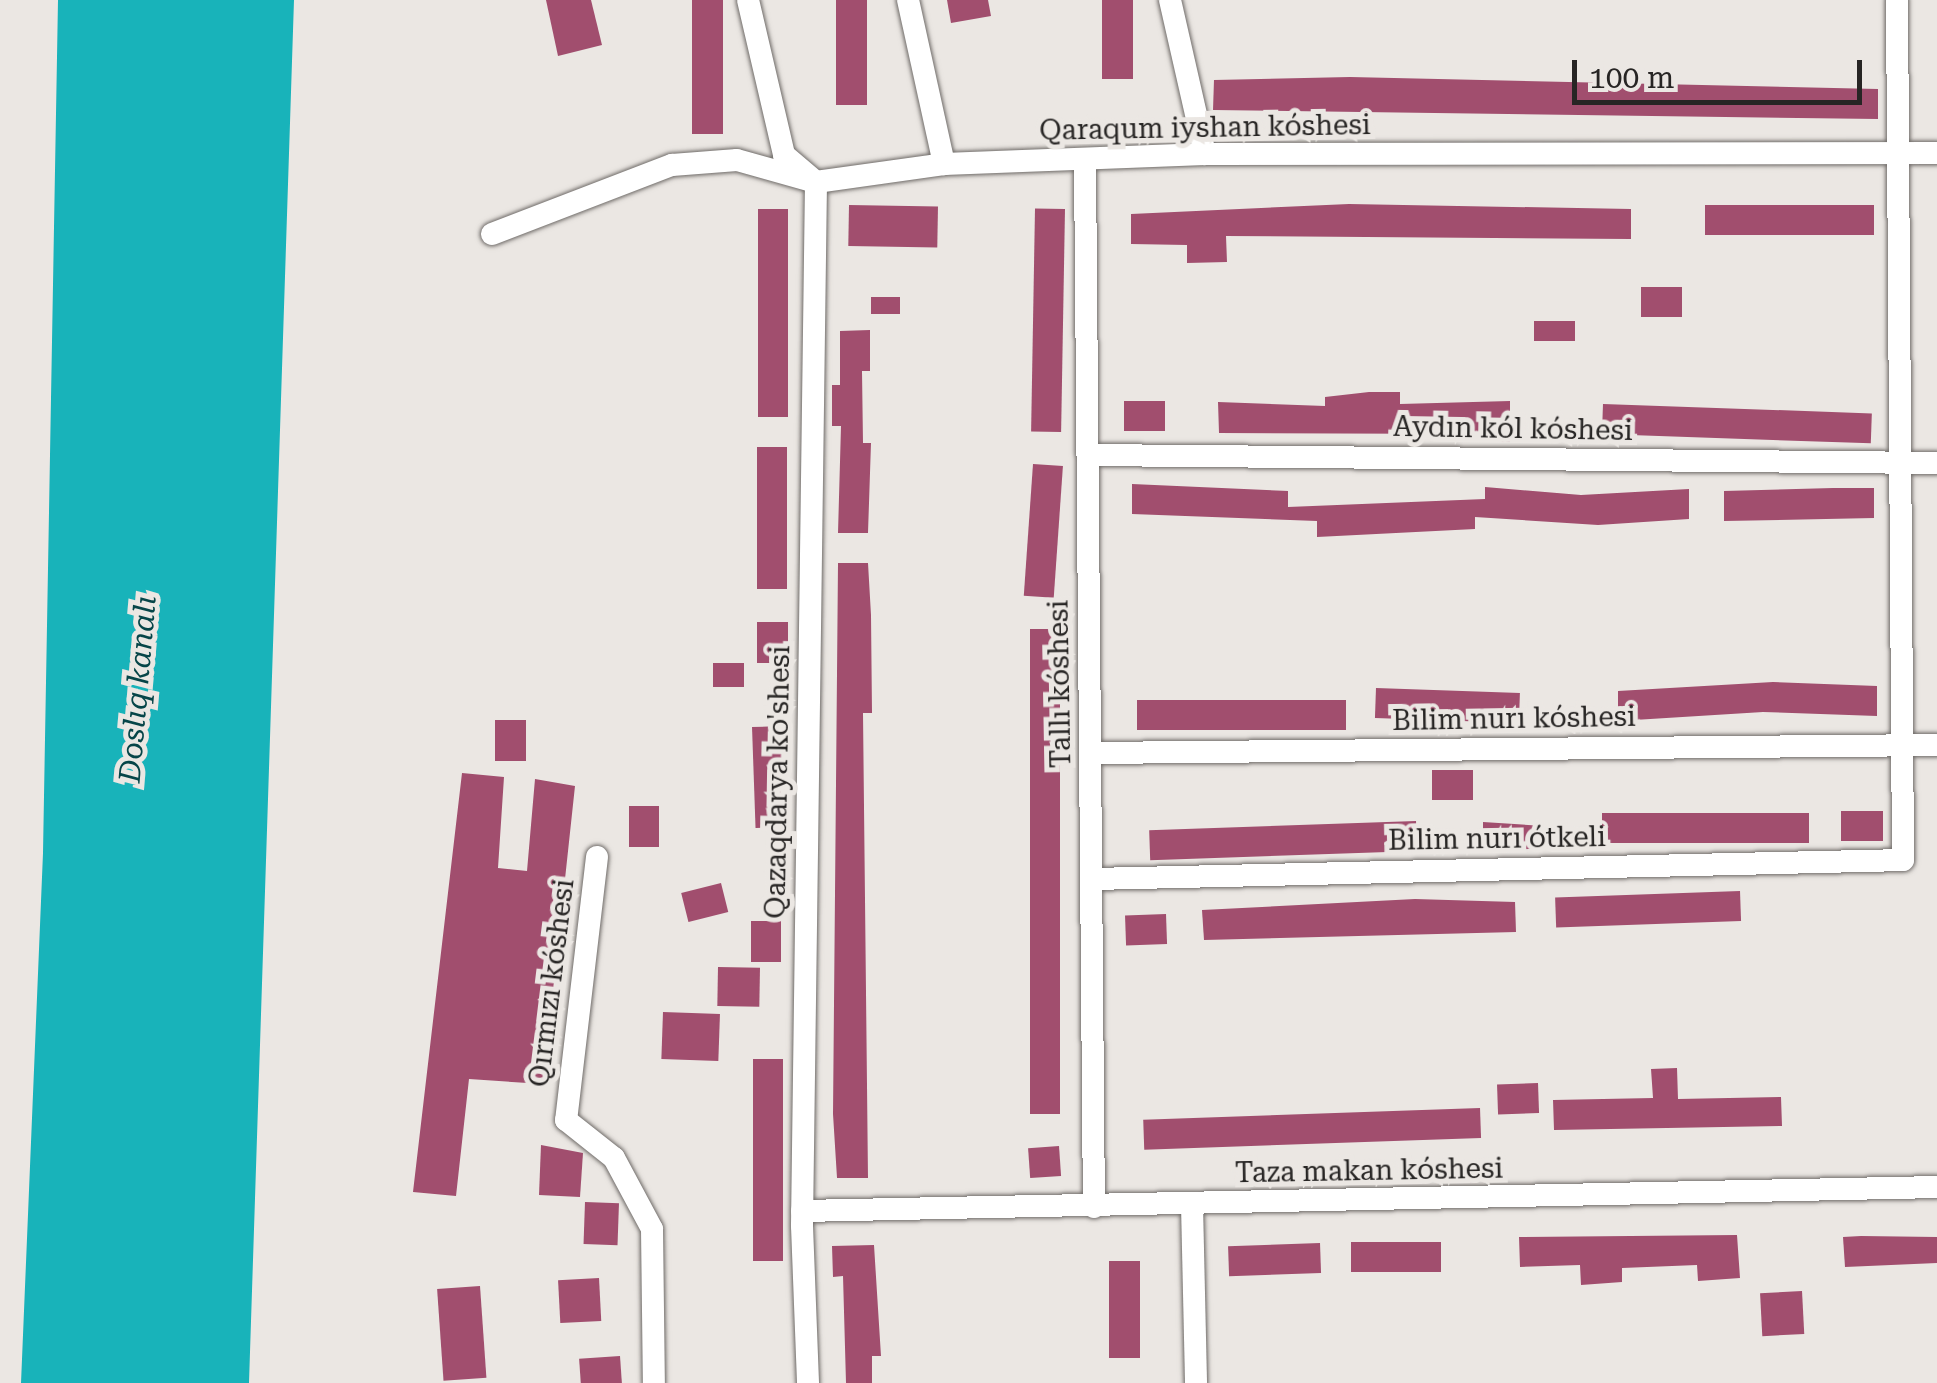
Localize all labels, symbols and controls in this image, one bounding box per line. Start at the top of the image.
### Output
scale bar [1577,40,1867,102]
text: 100 m [1589,60,1674,95]
street label: Qaraqum iyshan kóshesi [1039,108,1371,148]
street label: Aydın kól kóshesi [1393,410,1633,448]
water label: Doslıq kanalı [112,594,164,784]
street label: Tallı kóshesi [1042,599,1078,769]
street label: Qazaqdarya ko'shesi [759,645,797,919]
street label: Bilim nurı kóshesi [1392,700,1636,738]
street label: Bilim nurı ótkeli [1388,820,1606,858]
street label: Qırmızı kóshesi [523,877,581,1089]
street label: Taza makan kóshesi [1235,1152,1503,1190]

